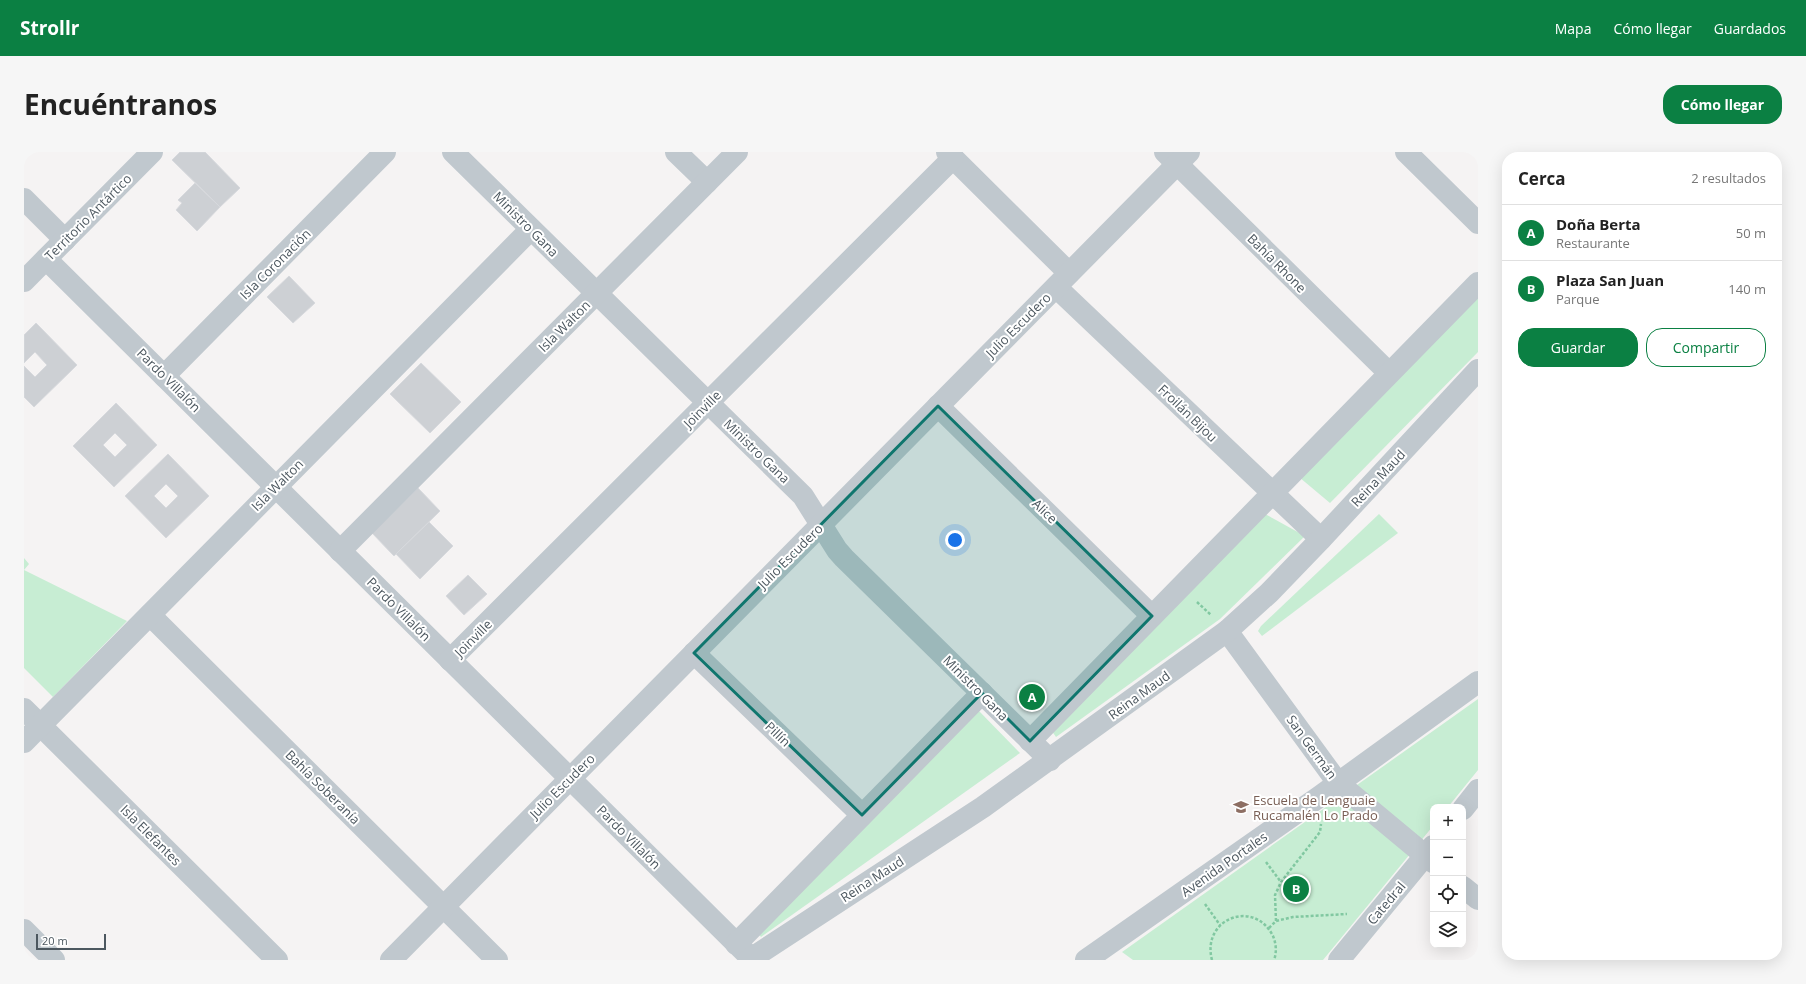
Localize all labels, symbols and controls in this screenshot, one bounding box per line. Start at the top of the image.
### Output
text: Strollr [20,15,79,41]
text: Mapa [1555,19,1591,38]
text: Cómo llegar [1613,19,1692,38]
text: Guardados [1714,19,1786,38]
text: Encuéntranos [24,85,217,123]
button: Cómo llegar [1663,85,1782,124]
text: Cerca [1518,167,1566,190]
text: 2 resultados [1691,169,1766,187]
street label: Territorio Antártico [41,170,135,264]
street label: Ministro Gana [489,187,563,261]
text: Doña Berta [1556,214,1641,234]
text: A [1527,224,1535,242]
text: 50 m [1736,224,1766,242]
street label: Isla Coronación [236,225,314,303]
street label: Bahía Rhone [1244,230,1310,296]
text: Restaurante [1556,234,1630,252]
text: Plaza San Juan [1556,270,1664,290]
text: B [1527,280,1535,298]
text: 140 m [1728,280,1766,298]
street label: Julio Escudero [980,288,1055,363]
text: Parque [1556,290,1600,308]
street label: Isla Walton [534,296,594,356]
button: Guardar [1518,328,1638,367]
button: Compartir [1646,328,1766,367]
street label: Pardo Villalón [133,344,205,416]
street label: Froilán Bijou [1155,380,1221,446]
street label: Joinville [678,386,725,433]
street label: Ministro Gana [720,415,794,487]
street label: Reina Maud [1347,446,1409,510]
street label: Isla Walton [247,455,307,515]
street label: Alice [1029,495,1061,527]
street label: Julio Escudero [752,519,827,594]
your location [945,530,965,550]
street label: Pardo Villalón [363,573,435,645]
street label: Joinville [449,615,496,662]
street label: Ministro Gana [939,651,1013,725]
street label: Reina Maud [1105,667,1173,723]
pin: A [1019,682,1045,712]
street label: San Germán [1283,711,1341,783]
street label: Pillín [761,717,795,751]
street label: Bahía Soberanía [282,746,364,828]
street label: Julio Escudero [524,749,599,824]
place label: Escuela de Lenguaie Rucamalén Lo Prado [1253,791,1378,824]
school or university icon: Escuela de Lenguaie Rucamalén Lo Prado [1232,798,1250,816]
street label: Isla Elefantes [117,801,185,869]
street label: Pardo Villalón [593,801,665,873]
map controls [1430,804,1466,948]
button: + [1430,804,1466,840]
street label: Avenida Portales [1177,828,1271,900]
button: − [1430,840,1466,876]
street label: Reina Maud [837,852,907,906]
pin: B [1283,874,1309,904]
button: locate [1430,876,1466,912]
street label: Catedral [1363,878,1409,928]
button: layers [1430,912,1466,948]
scale bar [36,932,106,951]
text: 20 m [42,933,68,948]

